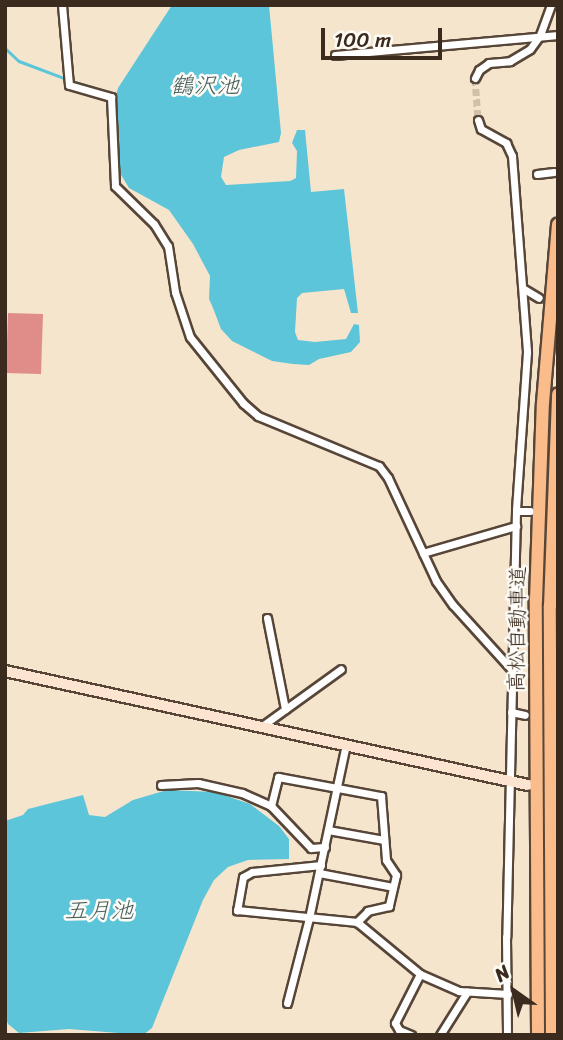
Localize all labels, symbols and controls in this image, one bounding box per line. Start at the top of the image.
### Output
scale bar [325,14,446,58]
text: 100 m [334,21,391,59]
water label: 鶴沢池 [171,72,239,100]
street label: 高松自動車道 [503,566,531,692]
water label: 五月池 [65,897,133,925]
north arrow [479,956,549,1026]
text: N [487,956,517,991]

